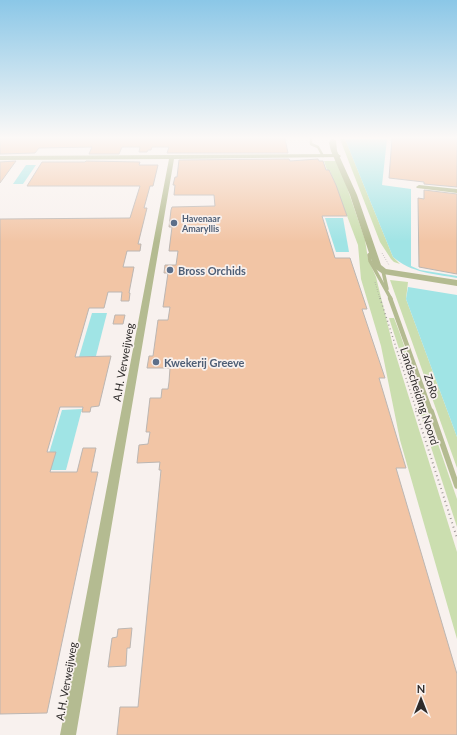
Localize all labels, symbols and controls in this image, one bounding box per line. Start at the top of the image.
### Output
place label: Havenaar Amaryllis [181,213,221,234]
marker: Havenaar Amaryllis [169,218,179,228]
place label: Bross Orchids [178,264,246,277]
marker: Bross Orchids [165,265,175,275]
street label: A.H. Verweijweg [110,321,136,402]
street label: Landscheiding Noord [398,345,442,447]
place label: Kwekerij Greeve [164,356,245,369]
marker: Kwekerij Greeve [151,357,161,367]
street label: ZoRo [422,372,442,400]
street label: A.H. Verweijweg [53,640,79,721]
north arrow [401,679,441,719]
text: N [417,682,425,695]

